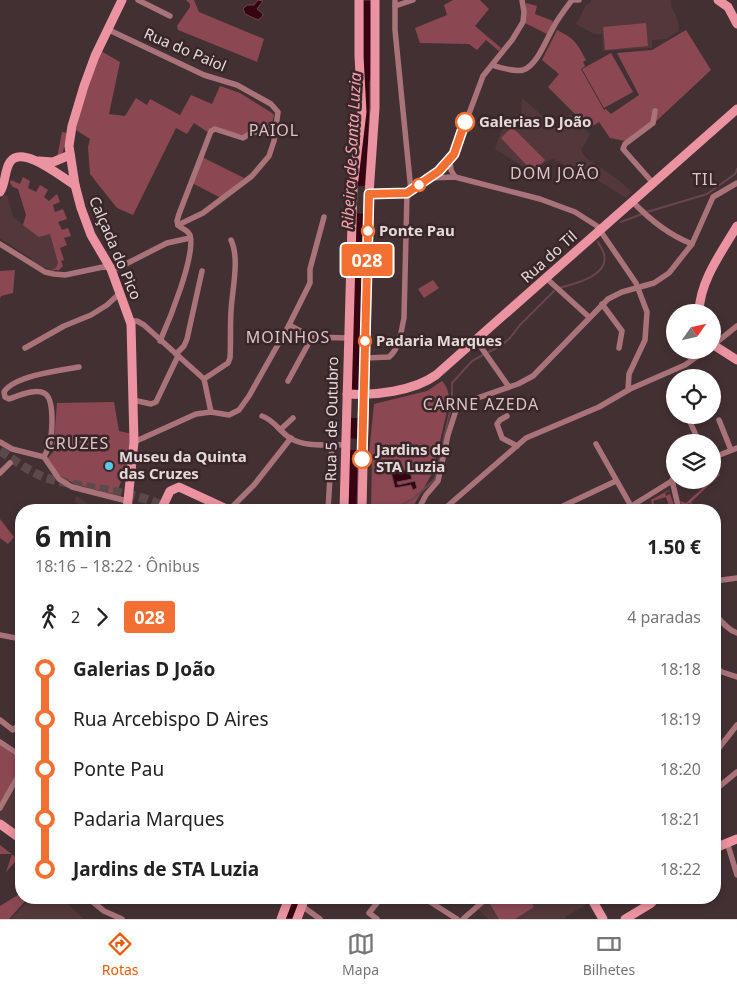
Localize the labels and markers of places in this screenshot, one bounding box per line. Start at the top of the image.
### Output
place label: Galerias D João [479,111,591,131]
marker: Galerias D João [455,112,475,132]
unlabelled marker [412,178,426,192]
place label: Ponte Pau [379,220,455,240]
marker: Ponte Pau [361,224,375,238]
place label: Padaria Marques [376,330,502,350]
marker: Padaria Marques [358,334,372,348]
place label: Jardins de STA Luzia [374,439,450,476]
place label: Museu da Quinta das Cruzes [119,446,247,483]
marker: Jardins de STA Luzia [352,449,372,469]
marker: Museu da Quinta das Cruzes [103,460,115,472]

